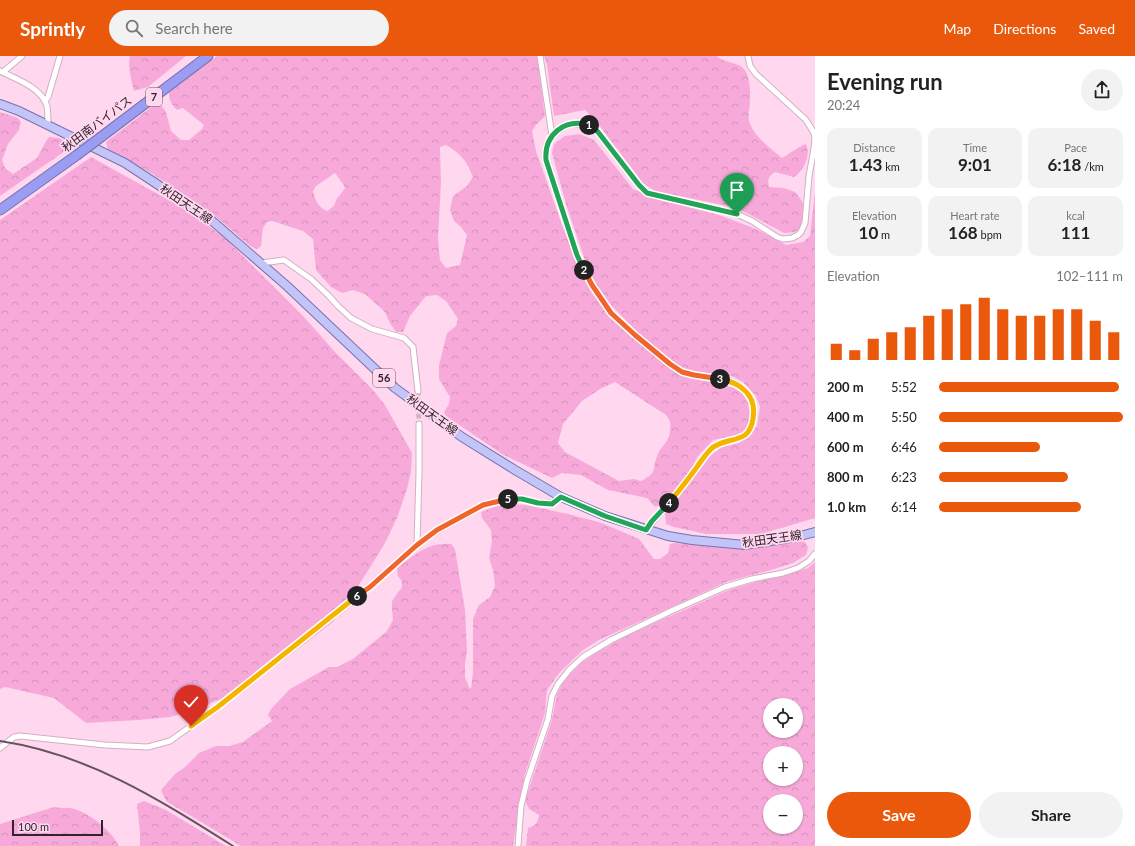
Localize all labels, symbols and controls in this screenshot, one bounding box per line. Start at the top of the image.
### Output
search box [109,10,389,46]
text: Sprintly [20,17,85,40]
icon: search [123,17,145,39]
text: Search here [155,19,233,37]
text: Map [944,20,971,37]
text: Directions [993,20,1056,37]
text: Saved [1078,20,1115,37]
text: Evening run [827,68,943,95]
button: share [1081,69,1123,111]
road number: 7 [146,88,162,106]
street label: 秋田南バイパス [59,92,135,155]
text: 20:24 [827,97,860,113]
pin: 1 [579,115,599,135]
text: 1 [586,118,592,131]
text: Distance [853,141,895,154]
text: Time [963,141,987,154]
text: Pace [1064,141,1087,154]
text: 1.43 [849,154,882,175]
text: 9:01 [958,154,992,175]
text: 6:18 [1047,154,1081,175]
text: km [882,160,900,173]
text: /km [1081,160,1104,173]
pin [720,173,754,214]
icon: arrive [726,179,748,201]
street label: 秋田天王線 [157,181,215,227]
text: Elevation [852,209,897,222]
text: Heart rate [950,209,1000,222]
text: kcal [1066,209,1085,222]
text: 10 [859,222,878,243]
text: 168 [948,222,978,243]
text: 111 [1061,222,1090,243]
text: m [878,228,890,241]
text: bpm [978,228,1002,241]
pin: 2 [574,260,594,280]
text: 2 [581,263,587,276]
text: Elevation [827,268,880,284]
text: 102–111 m [1056,268,1123,284]
road number: 56 [373,369,395,387]
pin: 3 [710,369,730,389]
text: 3 [717,372,723,385]
text: 200 m [827,379,864,395]
text: 5:52 [891,379,917,395]
street label: 秋田天王線 [404,391,461,438]
text: 400 m [827,409,864,425]
text: 5:50 [891,409,917,425]
text: 600 m [827,439,864,455]
text: 6:46 [891,439,917,455]
text: 800 m [827,469,864,485]
text: 6:23 [891,469,917,485]
pin: 5 [498,489,518,509]
text: 5 [505,492,511,505]
pin: 4 [659,493,679,513]
text: 4 [666,496,672,509]
text: 1.0 km [827,499,866,515]
text: 6:14 [891,499,917,515]
street label: 秋田天王線 [741,527,803,550]
pin: 6 [347,586,367,606]
text: 6 [354,589,360,602]
pin [174,685,208,726]
icon: check [180,691,202,713]
map controls [763,698,803,834]
button: locate [763,698,803,738]
button: + [763,746,803,786]
button: Save [827,792,971,838]
button: Share [979,792,1123,838]
button: − [763,794,803,834]
scale bar [12,818,103,837]
text: 100 m [18,820,49,833]

